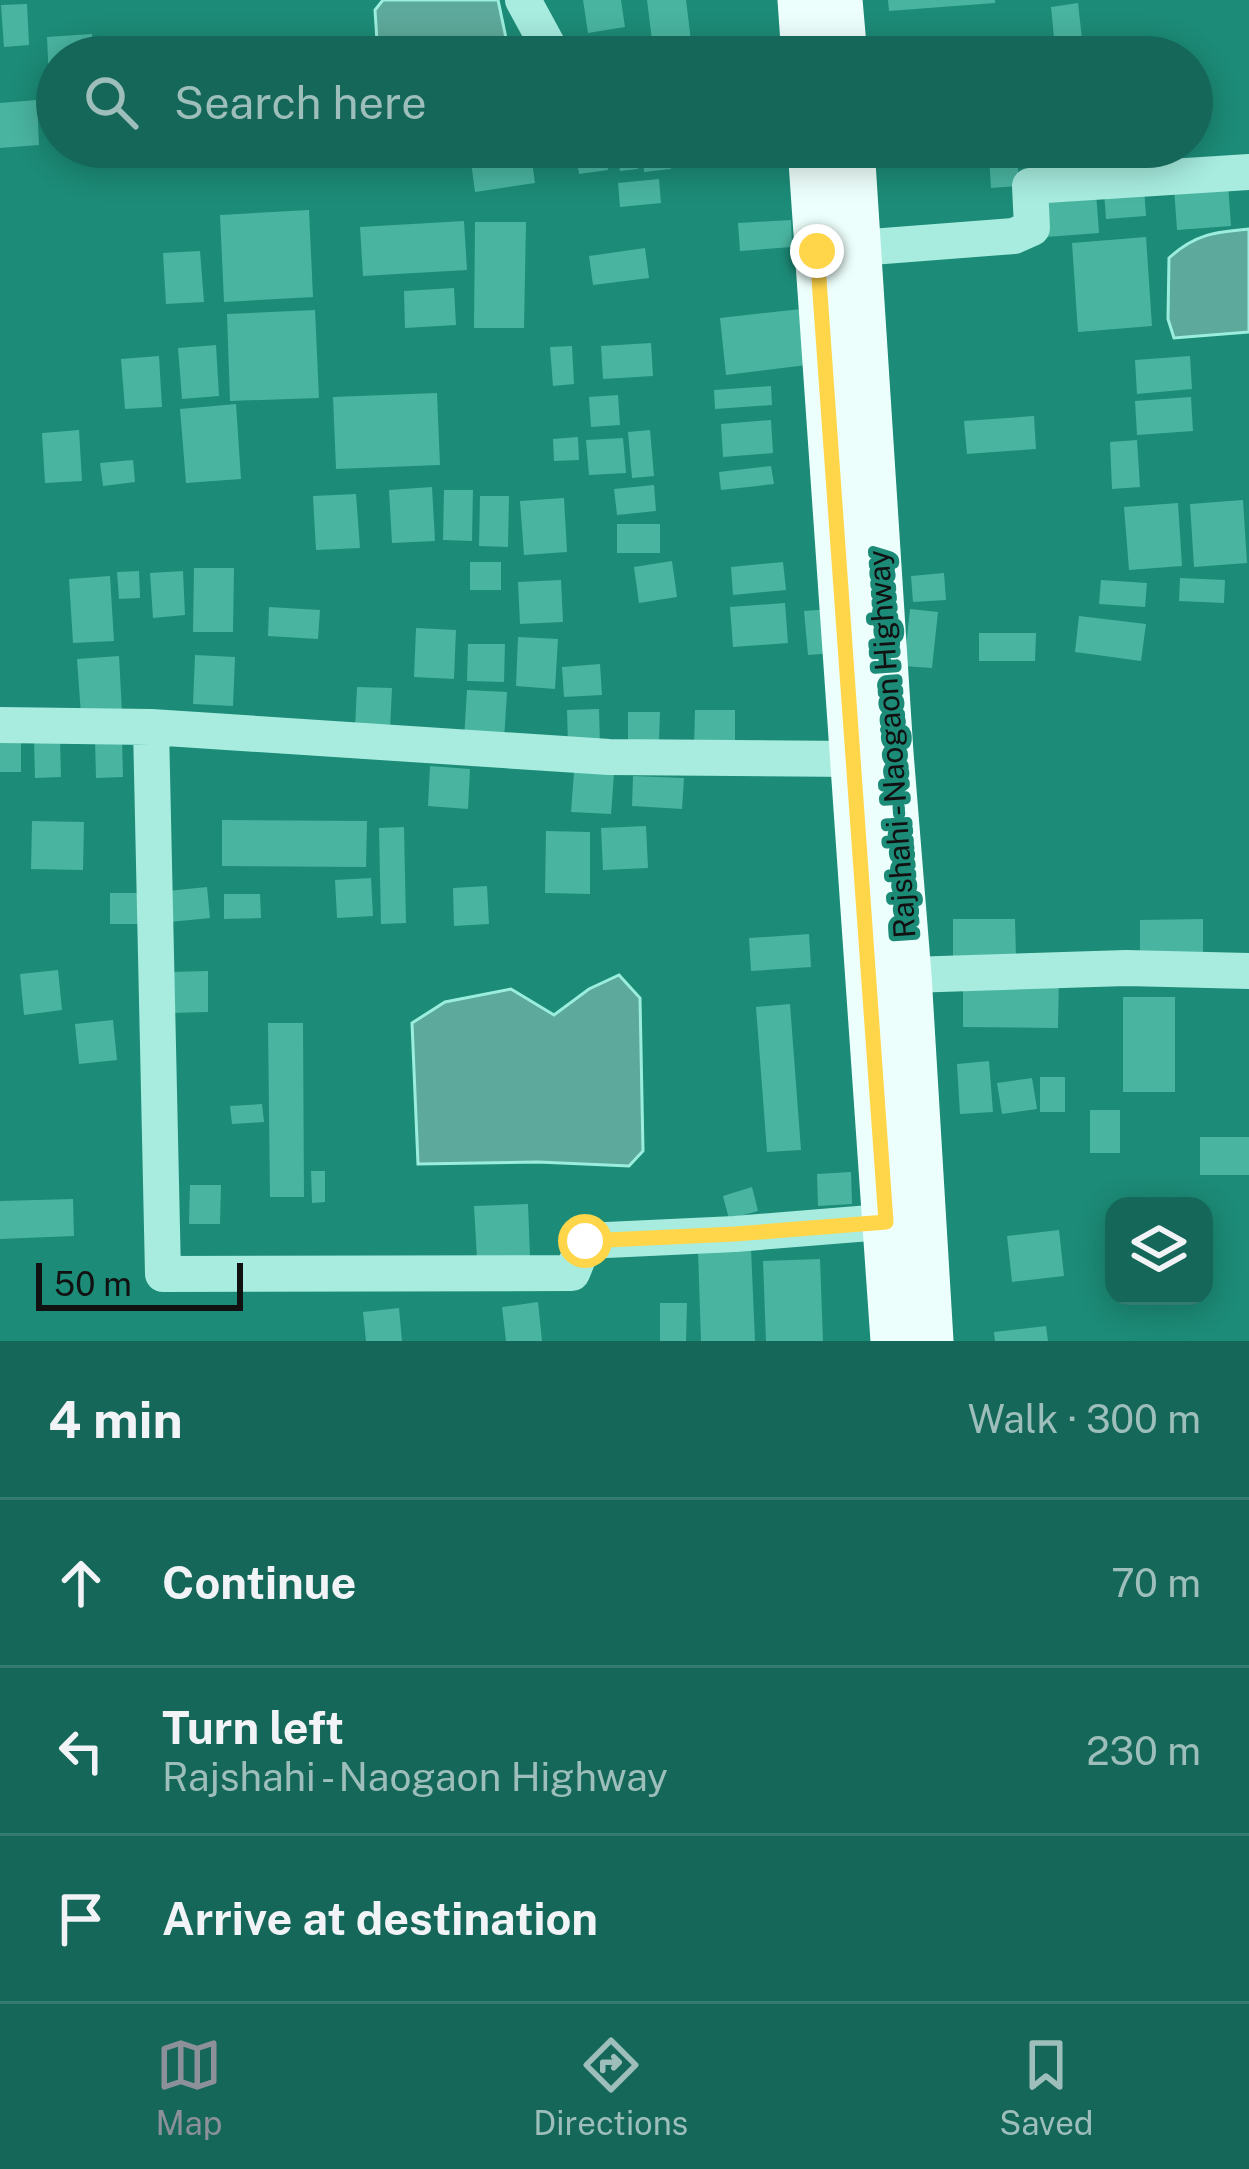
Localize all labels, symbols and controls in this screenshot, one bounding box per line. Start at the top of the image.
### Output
search box [36,36,1213,168]
icon: search [78,69,144,135]
text: Search here [174,76,427,129]
route end [790,224,844,278]
street label: Rajshahi - Naogaon Highway [859,549,923,939]
map controls [1105,1197,1213,1305]
button: layers [1105,1197,1213,1305]
route start [558,1214,612,1268]
scale bar [36,1257,243,1310]
text: 50 m [54,1265,132,1303]
text: 4 min [48,1390,183,1449]
text: Walk · 300 m [968,1396,1201,1442]
icon: ahead [48,1550,114,1616]
text: Continue [162,1556,356,1609]
text: 70 m [1111,1560,1201,1606]
text: Turn left [162,1701,344,1754]
icon: left [48,1718,114,1784]
text: 230 m [1086,1728,1201,1774]
text: Rajshahi - Naogaon Highway [162,1754,668,1800]
icon: arrive [48,1886,114,1952]
text: Arrive at destination [162,1892,598,1945]
tab: Map [155,2032,222,2142]
tab: Directions [533,2032,688,2142]
tab: Saved [999,2032,1094,2142]

